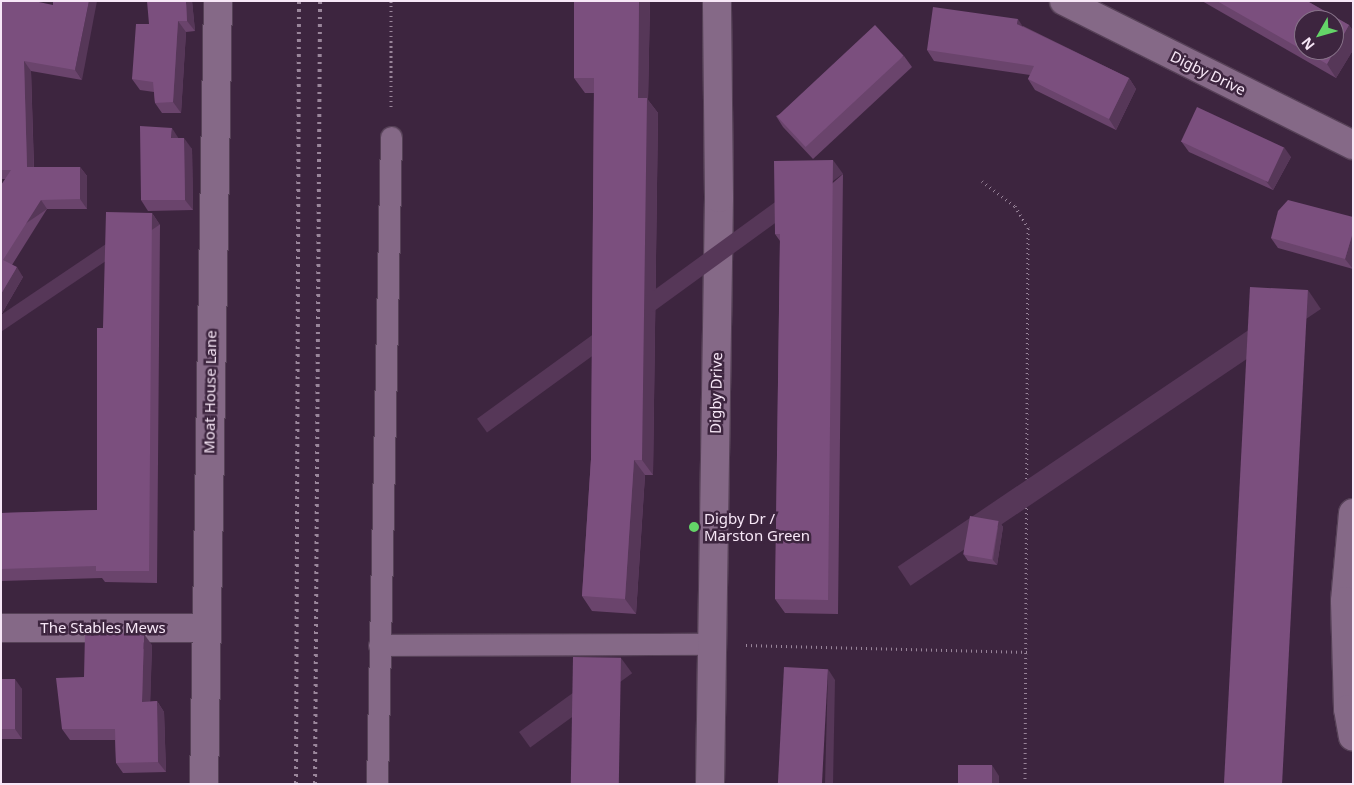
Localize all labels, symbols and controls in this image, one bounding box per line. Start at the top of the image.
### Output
north arrow [1294,10,1344,60]
text: N [1297,34,1319,54]
street label: Digby Drive [1167,47,1249,99]
street label: Moat House Lane [200,330,220,454]
street label: Digby Drive [706,352,726,434]
place label: Digby Dr / Marston Green [704,509,810,544]
marker: Digby Dr / Marston Green [688,521,700,533]
street label: The Stables Mews [40,619,166,637]

